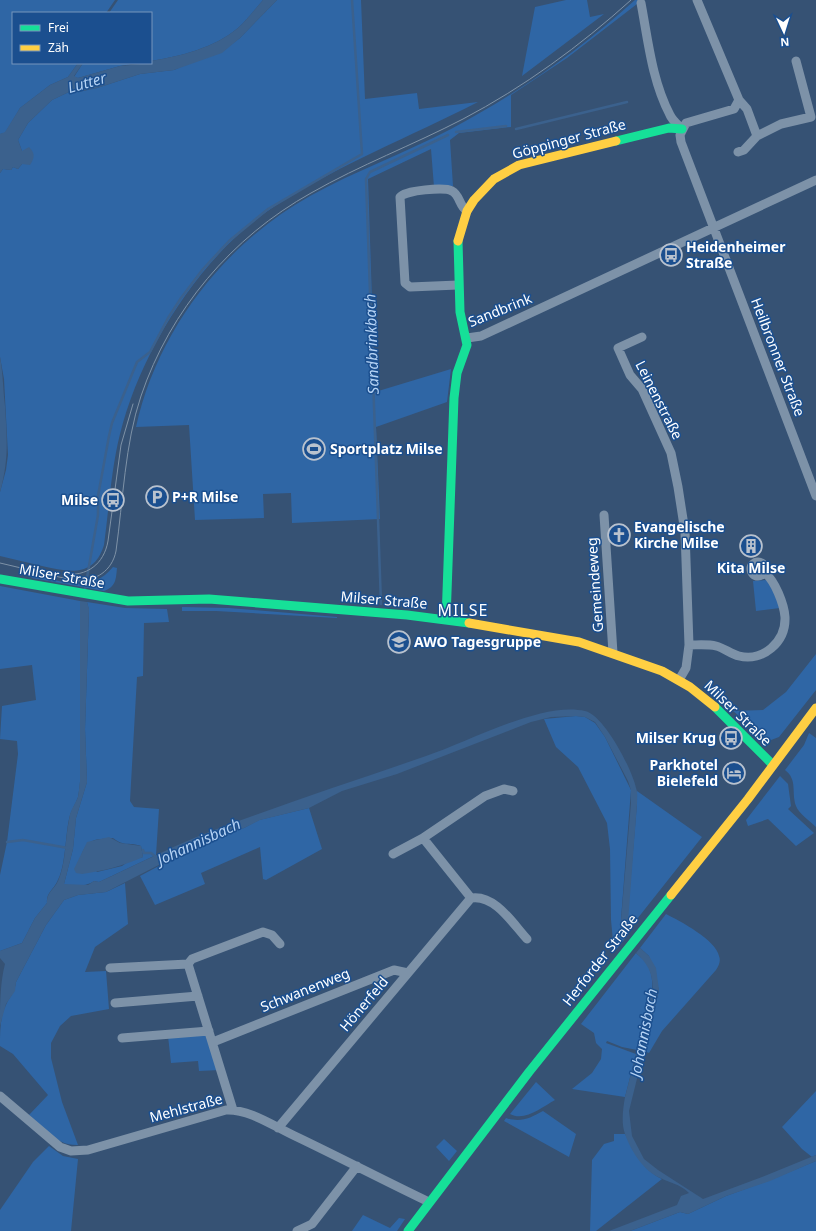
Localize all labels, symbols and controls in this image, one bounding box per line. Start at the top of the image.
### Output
legend [12,12,152,64]
north arrow [764,12,804,52]
text: Frei [48,19,69,36]
text: N [780,35,790,50]
text: Zäh [48,39,69,56]
water label: Lutter [65,67,109,97]
street label: Göppinger Straße [510,114,628,163]
place label: Heidenheimer Straße [686,237,786,272]
bus stop icon: Heidenheimer Straße [658,242,684,268]
street label: Sandbrink [465,288,535,331]
water label: Sandbrinkbach [359,293,383,395]
street label: Heilbronner Straße [747,295,810,419]
street label: Leinenstraße [631,357,687,442]
sports icon: Sportplatz Milse [301,436,327,462]
place label: Sportplatz Milse [330,439,443,458]
parking icon: P+R Milse [144,484,170,510]
bus stop icon: Milse [100,487,126,513]
place label: P+R Milse [172,487,238,506]
place label: Milse [61,490,98,509]
place label: Evangelische Kirche Milse [634,517,725,552]
church icon: Evangelische Kirche Milse [606,522,632,548]
building icon: Kita Milse [738,533,764,559]
street label: Gemeindeweg [582,537,607,633]
place label: Kita Milse [717,558,785,577]
street label: Milser Straße [18,559,107,592]
street label: Milser Straße [340,586,428,613]
district label: MILSE [437,599,489,621]
school or university icon: AWO Tagesgruppe [386,629,412,655]
place label: AWO Tagesgruppe [414,632,541,651]
street label: Milser Straße [701,676,776,750]
bus stop icon: Milser Krug [718,725,744,751]
place label: Milser Krug [636,728,716,747]
place label: Parkhotel Bielefeld [650,755,718,790]
hotel icon: Parkhotel Bielefeld [721,760,747,786]
water label: Johannisbach [151,813,244,870]
street label: Herforder Straße [558,910,642,1010]
street label: Schwanenweg [257,963,352,1016]
street label: Hönerfeld [335,972,392,1035]
water label: Johannisbach [624,987,661,1082]
street label: Mehlstraße [147,1089,225,1126]

